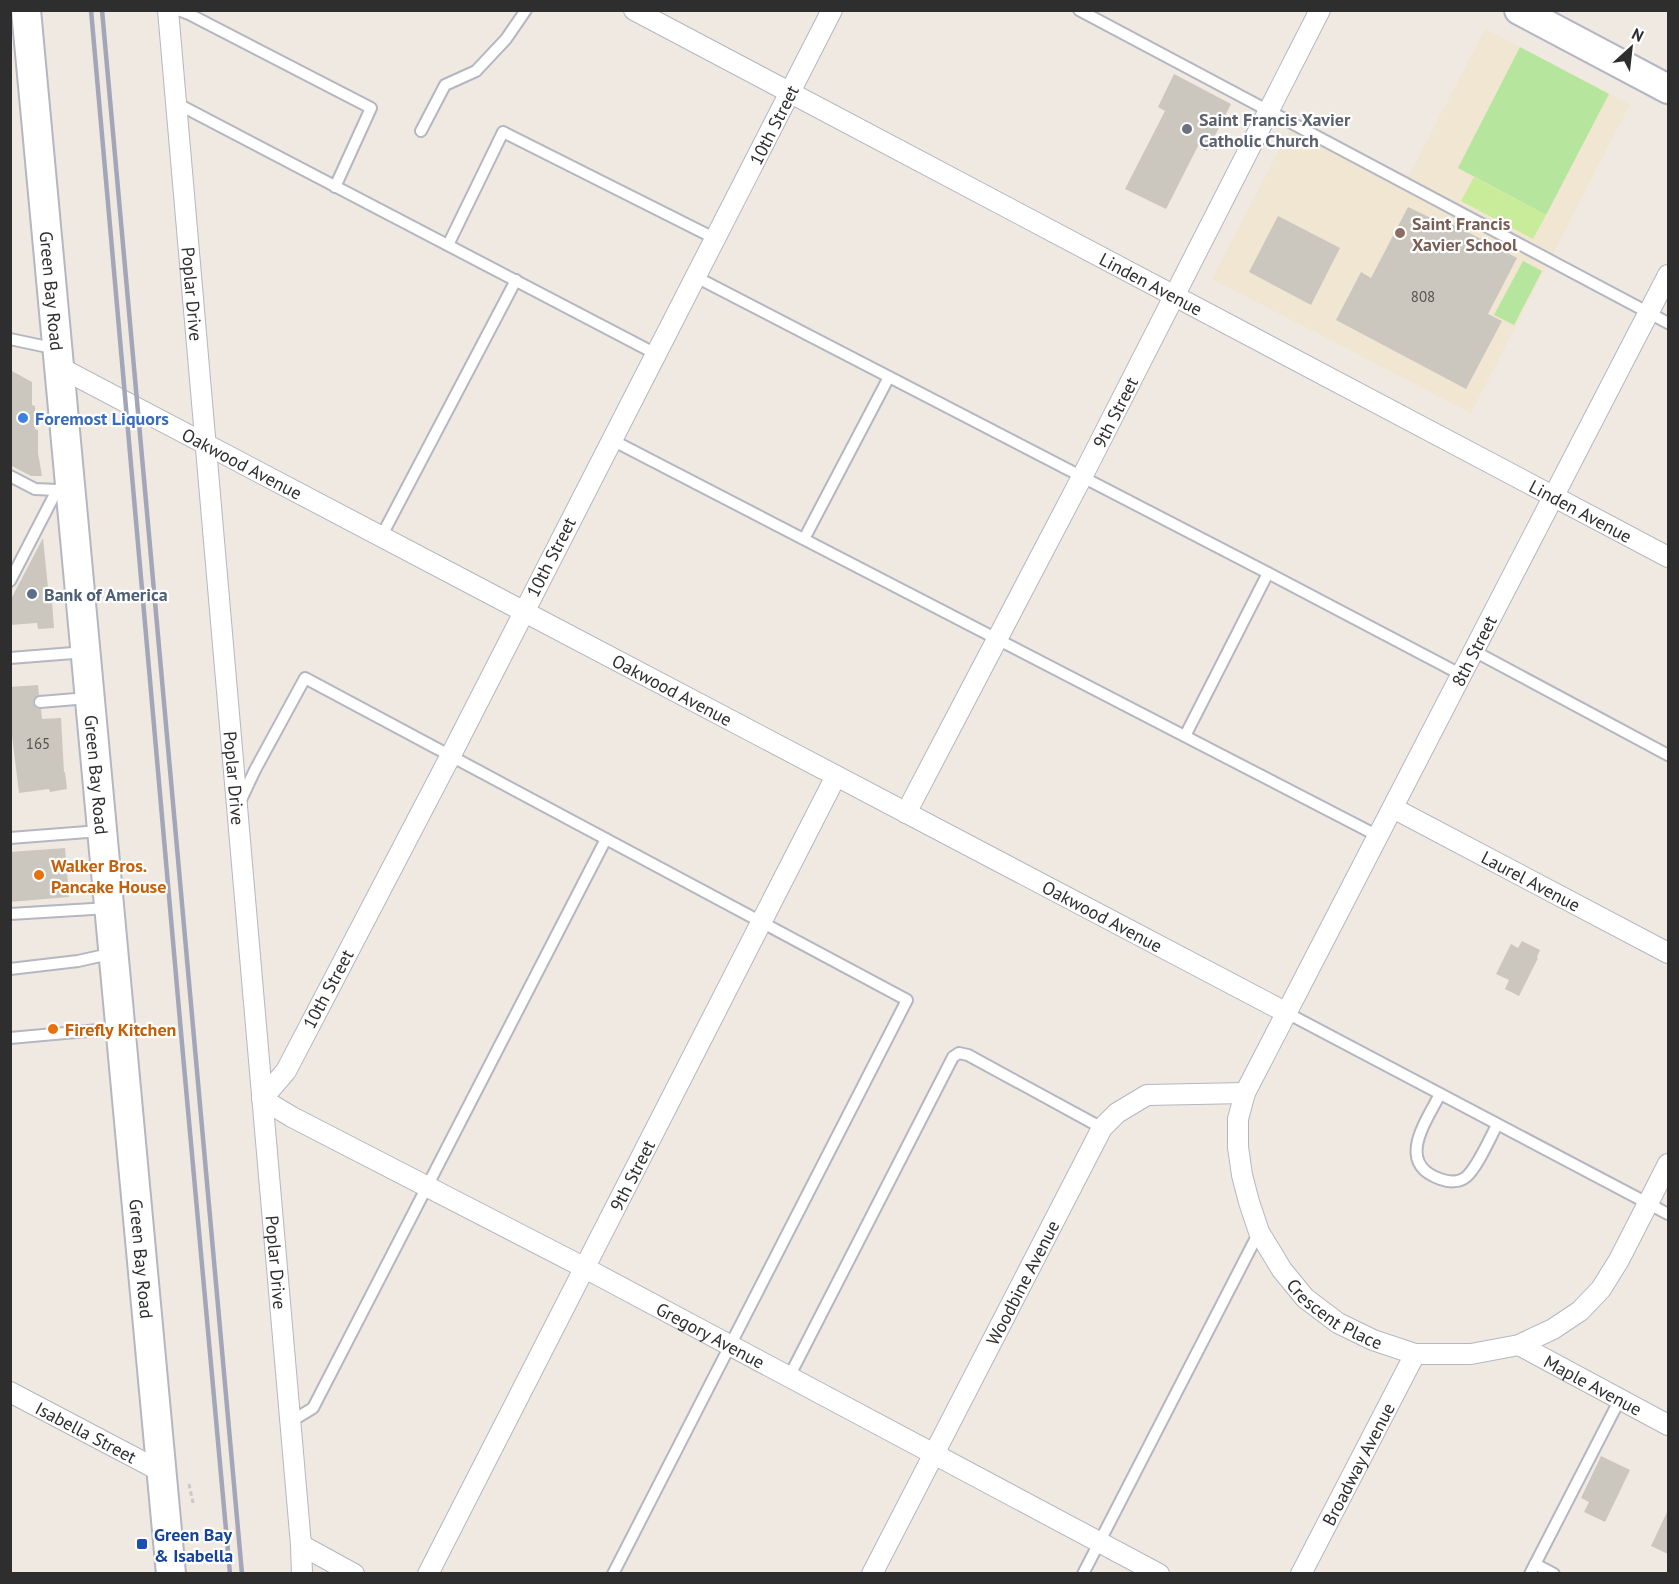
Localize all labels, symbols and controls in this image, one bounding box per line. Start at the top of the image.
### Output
north arrow [1601,18,1661,78]
text: N [1629,23,1647,46]
street label: 10th Street [744,81,804,169]
place label: Saint Francis Xavier Catholic Church [1199,108,1351,152]
marker: Saint Francis Xavier Catholic Church [1180,122,1194,136]
place label: Saint Francis Xavier School [1412,212,1518,256]
marker: Saint Francis Xavier School [1393,226,1407,240]
street label: Green Bay Road [35,230,69,352]
street label: Poplar Drive [177,246,208,342]
street label: Linden Avenue [1096,247,1207,320]
house number: 808 [1411,287,1435,306]
street label: 9th Street [1087,373,1143,452]
place label: Foremost Liquors [35,407,169,430]
marker: Foremost Liquors [16,411,30,425]
street label: Oakwood Avenue [178,422,306,504]
street label: Linden Avenue [1525,474,1636,547]
street label: 10th Street [521,513,581,601]
place label: Bank of America [44,583,168,606]
marker: Bank of America [25,587,39,601]
street label: 8th Street [1446,612,1502,690]
street label: Oakwood Avenue [608,649,736,731]
street label: Green Bay Road [80,714,114,836]
street label: Poplar Drive [219,730,250,826]
house number: 165 [26,734,50,753]
street label: Laurel Avenue [1478,845,1584,916]
place label: Walker Bros. Pancake House [51,854,166,898]
marker: Walker Bros. Pancake House [32,868,46,882]
street label: Oakwood Avenue [1038,875,1166,957]
street label: 10th Street [298,945,358,1033]
place label: Firefly Kitchen [65,1018,176,1041]
marker: Firefly Kitchen [46,1022,60,1036]
street label: 9th Street [604,1136,660,1214]
street label: Green Bay Road [125,1198,159,1319]
street label: Poplar Drive [261,1214,292,1310]
street label: Woodbine Avenue [981,1216,1064,1349]
street label: Crescent Place [1282,1274,1385,1354]
street label: Gregory Avenue [652,1297,769,1373]
street label: Maple Avenue [1540,1349,1646,1420]
street label: Isabella Street [32,1396,141,1468]
street label: Broadway Avenue [1317,1399,1399,1529]
place label: Green Bay & Isabella [154,1523,233,1567]
marker: Green Bay & Isabella [135,1537,149,1551]

